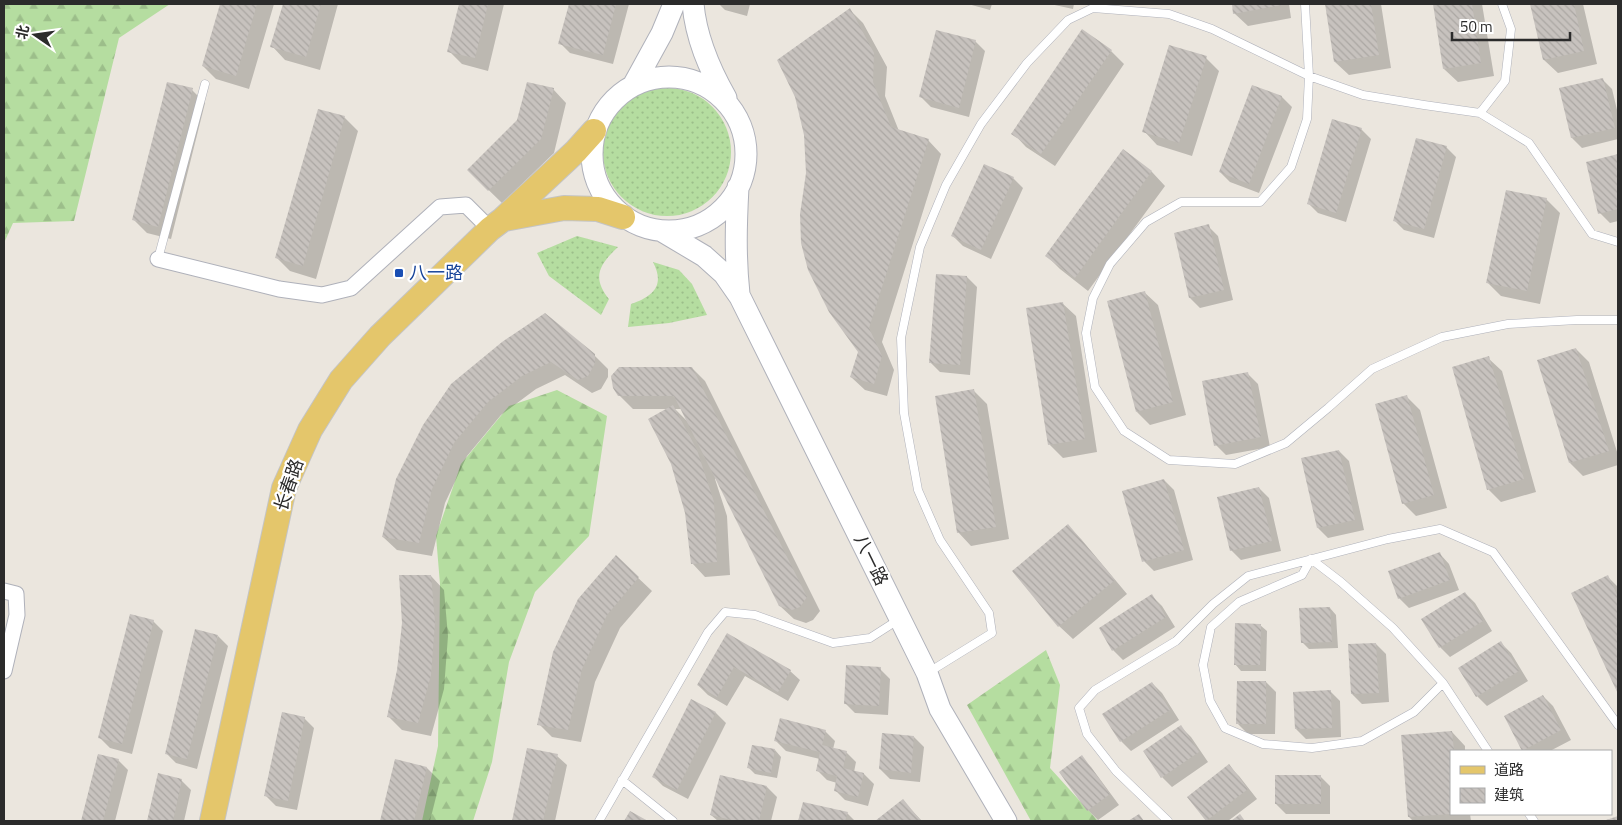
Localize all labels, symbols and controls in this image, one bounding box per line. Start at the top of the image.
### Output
north arrow [10,10,60,60]
scale bar [1452,10,1570,42]
text: 50 m [1460,15,1493,38]
text: 北 [10,23,34,41]
place label: 八一路 [409,259,463,286]
marker: 八一路 [393,267,405,279]
street label: 长春路 [267,455,310,515]
street label: 八一路 [847,530,895,590]
legend [1450,750,1612,815]
text: 道路 [1494,758,1524,781]
text: 建筑 [1494,783,1524,806]

